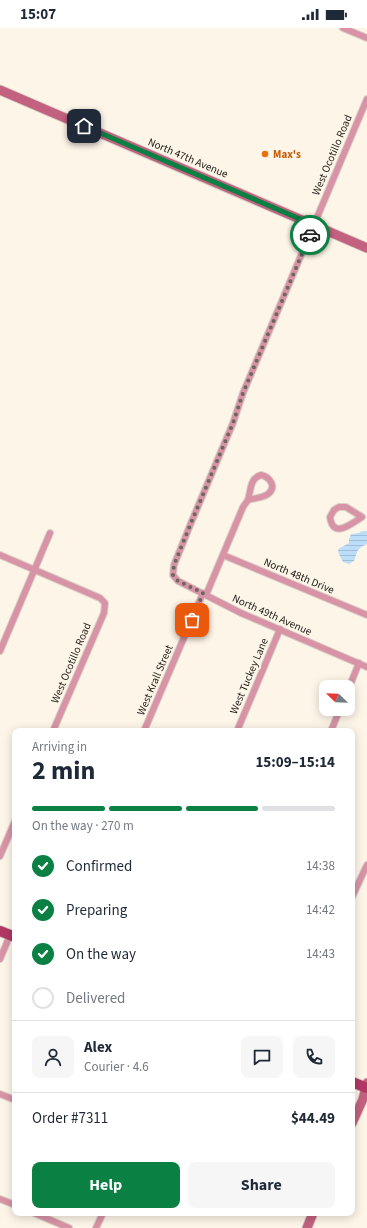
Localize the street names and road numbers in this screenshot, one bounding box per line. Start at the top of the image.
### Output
street label: West Ocotillo Road [308,112,356,198]
street label: North 47th Avenue [146,134,231,182]
street label: North 48th Drive [261,554,337,598]
street label: North 49th Avenue [230,591,315,639]
street label: West Ocotillo Road [47,620,95,706]
street label: West Tuckey Lane [226,635,272,716]
street label: West Krall Street [133,642,177,718]

